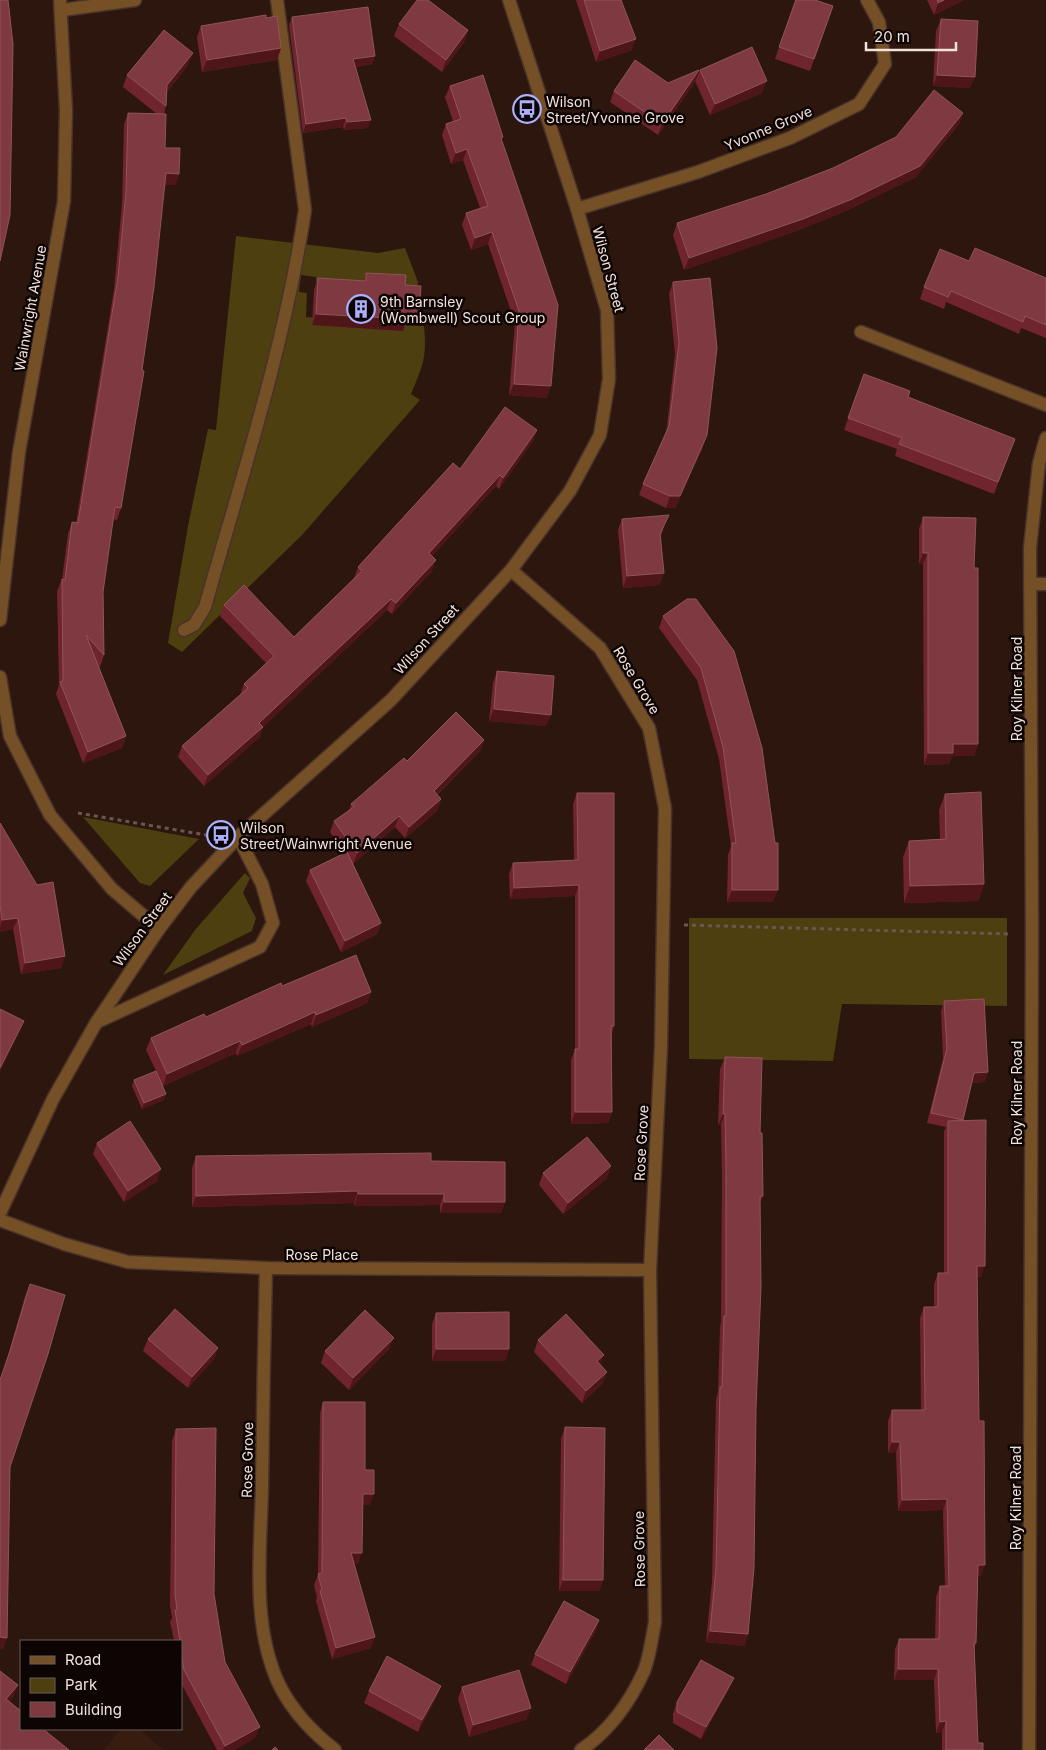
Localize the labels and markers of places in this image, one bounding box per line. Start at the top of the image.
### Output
place label: Wilson Street/Yvonne Grove [546,93,684,126]
bus stop icon: Wilson Street/Yvonne Grove [512,94,542,124]
place label: 9th Barnsley (Wombwell) Scout Group [380,293,545,326]
building icon: 9th Barnsley (Wombwell) Scout Group [346,294,376,324]
place label: Wilson Street/Wainwright Avenue [240,819,412,852]
bus stop icon: Wilson Street/Wainwright Avenue [206,820,236,850]

